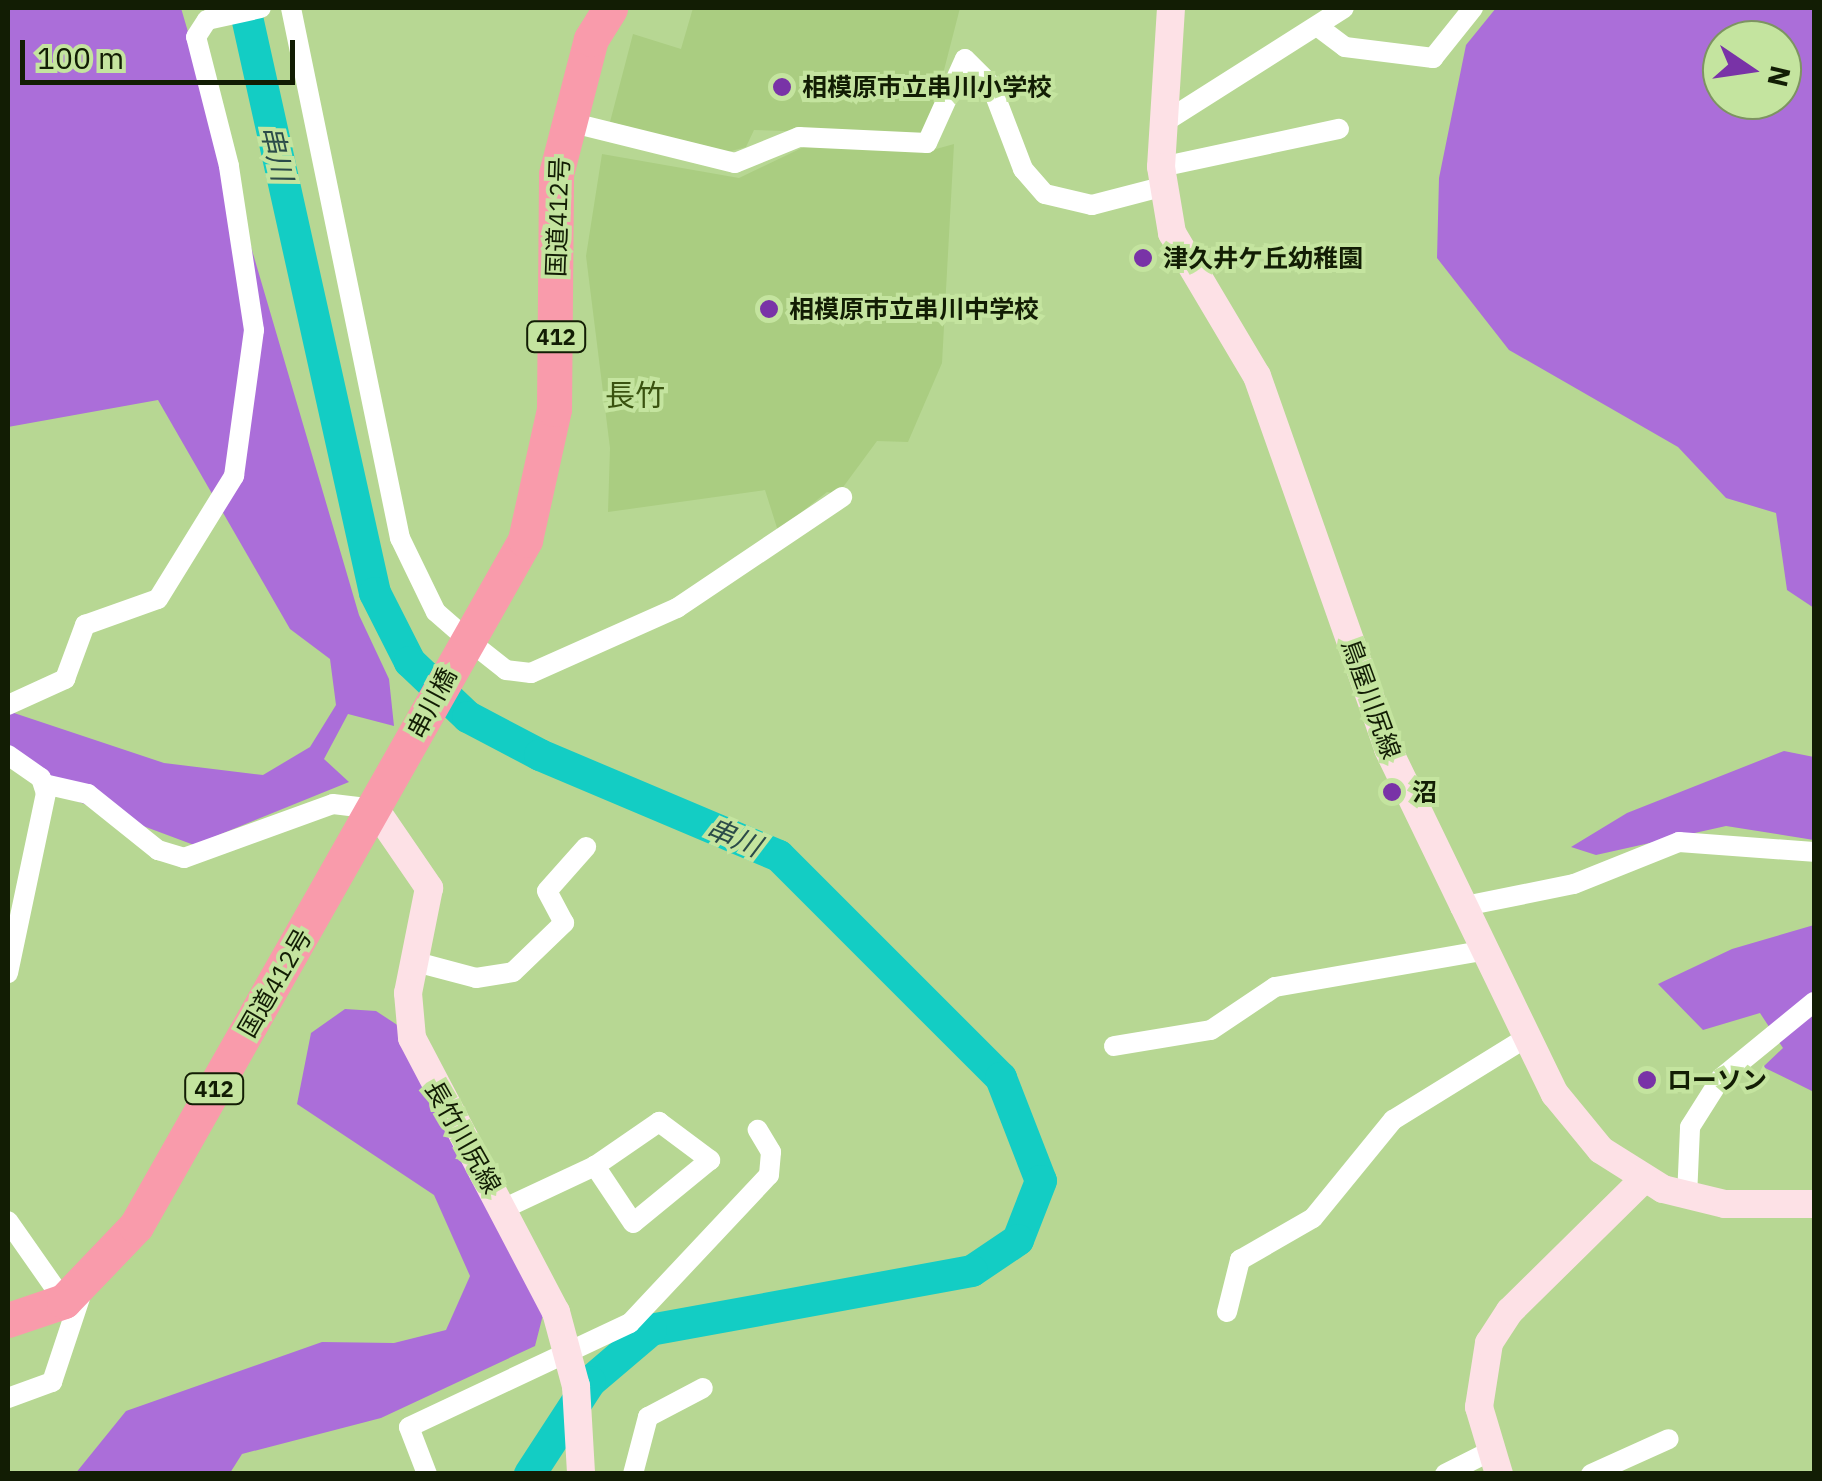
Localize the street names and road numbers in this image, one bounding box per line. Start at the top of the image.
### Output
street label: 国道412号 [541,157,575,277]
road number: 412 [526,320,586,354]
street label: 鳥屋川尻線 [1336,635,1406,763]
street label: 串川橋 [401,663,463,743]
street label: 国道412号 [232,924,318,1042]
road number: 412 [184,1072,244,1106]
street label: 長竹川尻線 [419,1075,507,1199]

